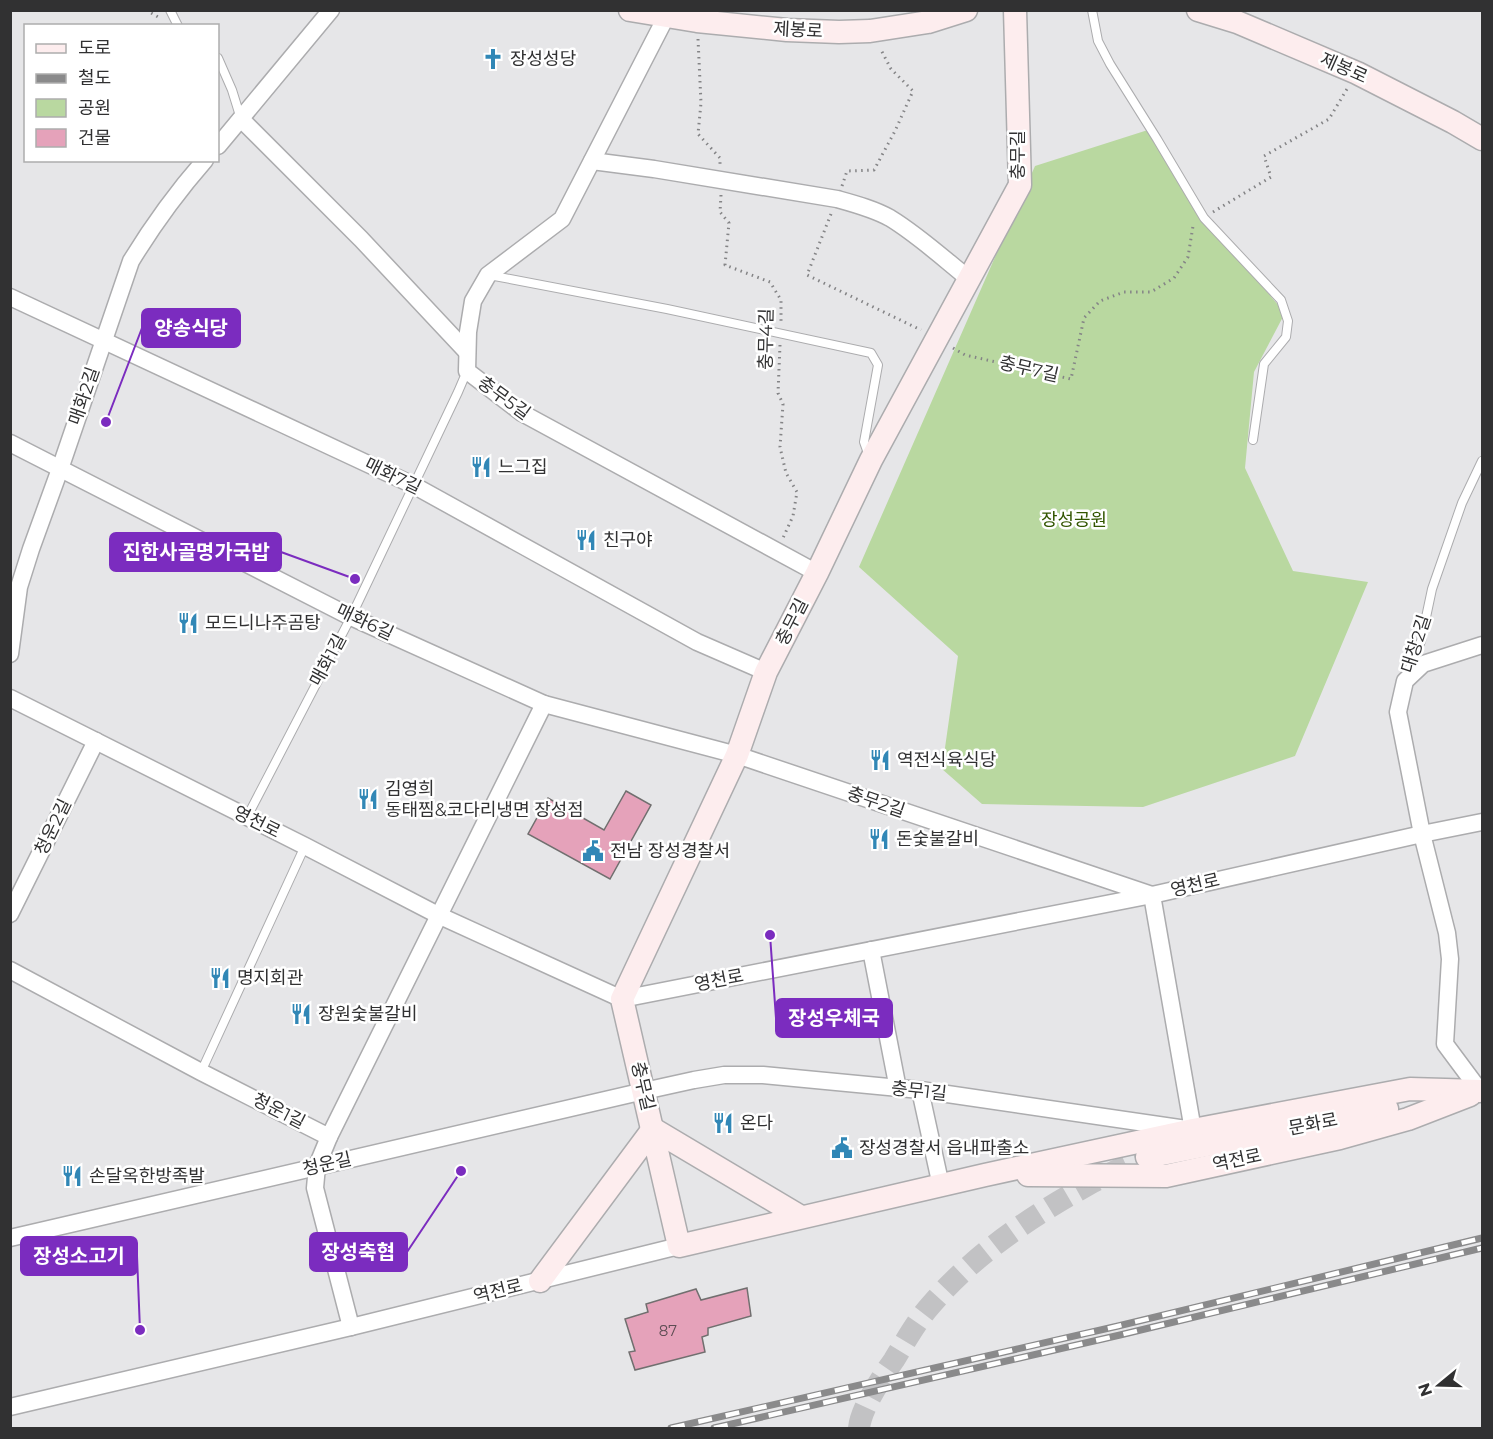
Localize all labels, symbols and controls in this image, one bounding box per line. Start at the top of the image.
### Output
street label: 제봉로 [773,18,823,42]
legend [24,24,219,162]
text: 도로 [78,37,111,59]
church icon: 장성성당 [481,47,505,71]
place label: 장성성당 [510,48,576,70]
street label: 제봉로 [1317,48,1371,88]
text: 철도 [78,67,111,89]
text: 공원 [78,97,111,119]
text: 건물 [78,127,111,149]
street label: 충무길 [1007,130,1029,180]
street label: 충무4길 [754,308,778,370]
callout: 양송식당 [142,309,240,347]
text: 양송식당 [154,316,228,340]
street label: 충무7길 [997,352,1061,386]
street label: 매화2길 [64,364,104,428]
street label: 충무5길 [473,372,535,424]
street label: 매화7길 [361,453,425,499]
restaurant icon: 느그집 [469,455,493,479]
place label: 느그집 [498,456,548,478]
park label: 장성공원 [1041,509,1107,531]
restaurant icon: 친구야 [574,528,598,552]
place label: 친구야 [603,529,653,551]
callout: 진한사골명가국밥 [110,533,281,571]
text: 진한사골명가국밥 [122,540,270,564]
street label: 충무길 [771,595,813,649]
street label: 매화6길 [333,599,397,645]
restaurant icon: 모드니나주곰탕 [176,611,200,635]
place label: 모드니나주곰탕 [205,612,321,634]
street label: 대창2길 [1396,612,1436,676]
street label: 매화1길 [305,630,351,690]
restaurant icon: 역전식육식당 [868,748,892,772]
place label: 역전식육식당 [897,749,996,771]
place label: 김영희 동태찜&코다리냉면 장성점 [385,778,584,821]
street label: 충무2길 [844,782,908,822]
restaurant icon: 김영희 동태찜&코다리냉면 장성점 [356,787,380,811]
street label: 청운2길 [30,795,76,859]
street label: 영천로 [230,801,284,843]
restaurant icon: 돈숯불갈비 [867,827,891,851]
place label: 돈숯불갈비 [896,828,979,850]
public building icon: 전남 장성경찰서 [581,839,605,863]
place label: 전남 장성경찰서 [610,840,731,862]
street label: 영천로 [1168,869,1222,901]
street label: 영천로 [693,964,745,996]
restaurant icon: 명지회관 [208,966,232,990]
place label: 명지회관 [237,967,304,989]
callout: 장성우체국 [776,999,892,1037]
restaurant icon: 장원숯불갈비 [289,1002,313,1026]
place label: 장원숯불갈비 [318,1003,417,1025]
text: 장성우체국 [788,1006,880,1030]
street label: 충무길 [627,1059,659,1113]
street label: 충무1길 [890,1077,948,1105]
street label: 청운1길 [249,1088,309,1134]
street label: 문화로 [1287,1108,1339,1140]
restaurant icon: 온다 [711,1111,735,1135]
place label: 온다 [740,1112,774,1134]
public building icon: 장성경찰서 읍내파출소 [830,1136,854,1160]
place label: 장성경찰서 읍내파출소 [859,1137,1029,1159]
street label: 역전로 [1210,1144,1264,1176]
street label: 청운길 [300,1148,354,1180]
restaurant icon: 손달옥한방족발 [60,1164,84,1188]
place label: 손달옥한방족발 [89,1165,205,1187]
callout: 장성축협 [310,1233,407,1271]
callout: 장성소고기 [21,1237,137,1275]
text: 장성축협 [321,1240,395,1264]
text: 장성소고기 [33,1244,125,1268]
street label: 역전로 [471,1274,525,1308]
house number: 87 [659,1321,677,1340]
north arrow [1409,1355,1469,1415]
text: N [1414,1381,1436,1399]

